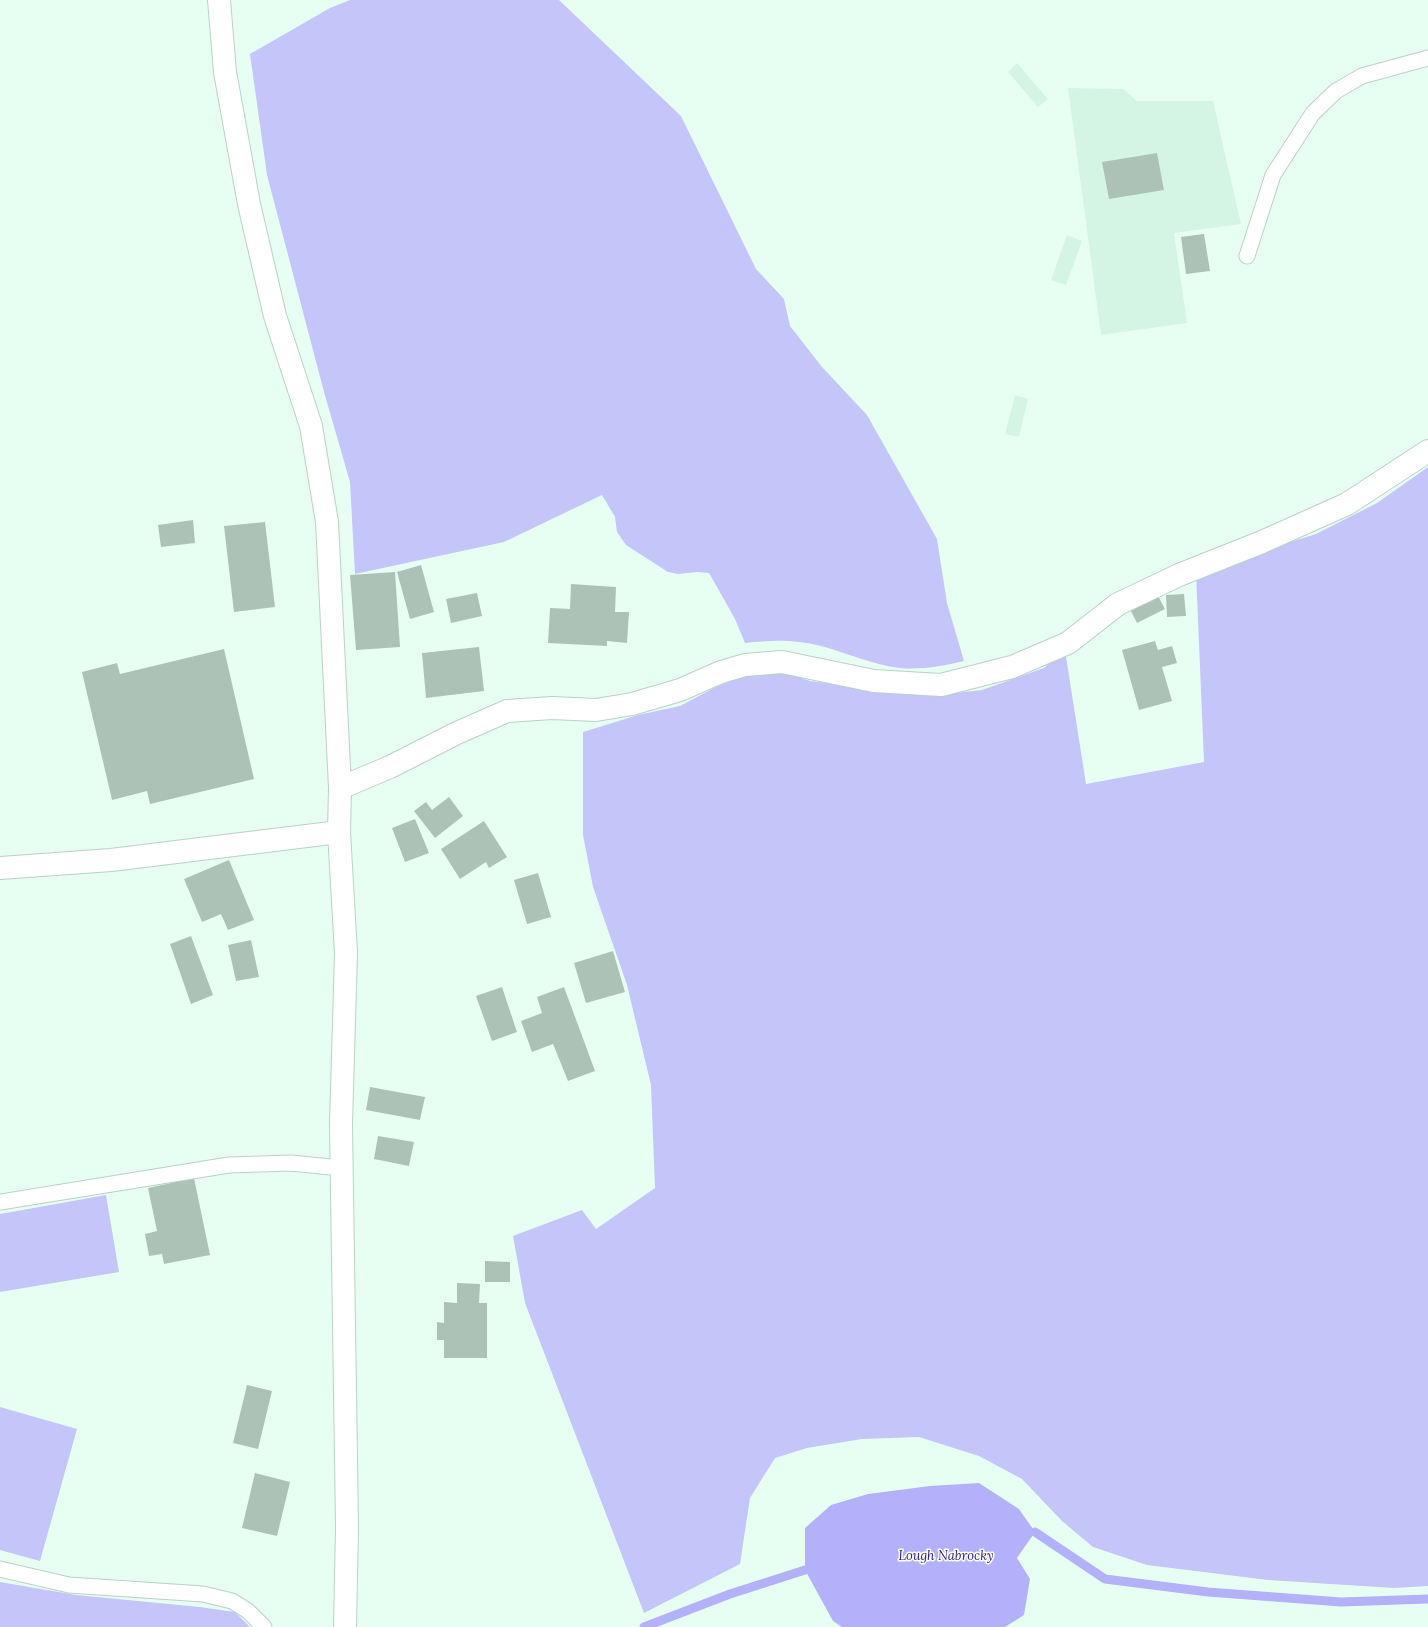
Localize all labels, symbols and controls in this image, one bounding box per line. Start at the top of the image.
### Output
water label: Lough Nabrocky [898,1548,994,1564]

